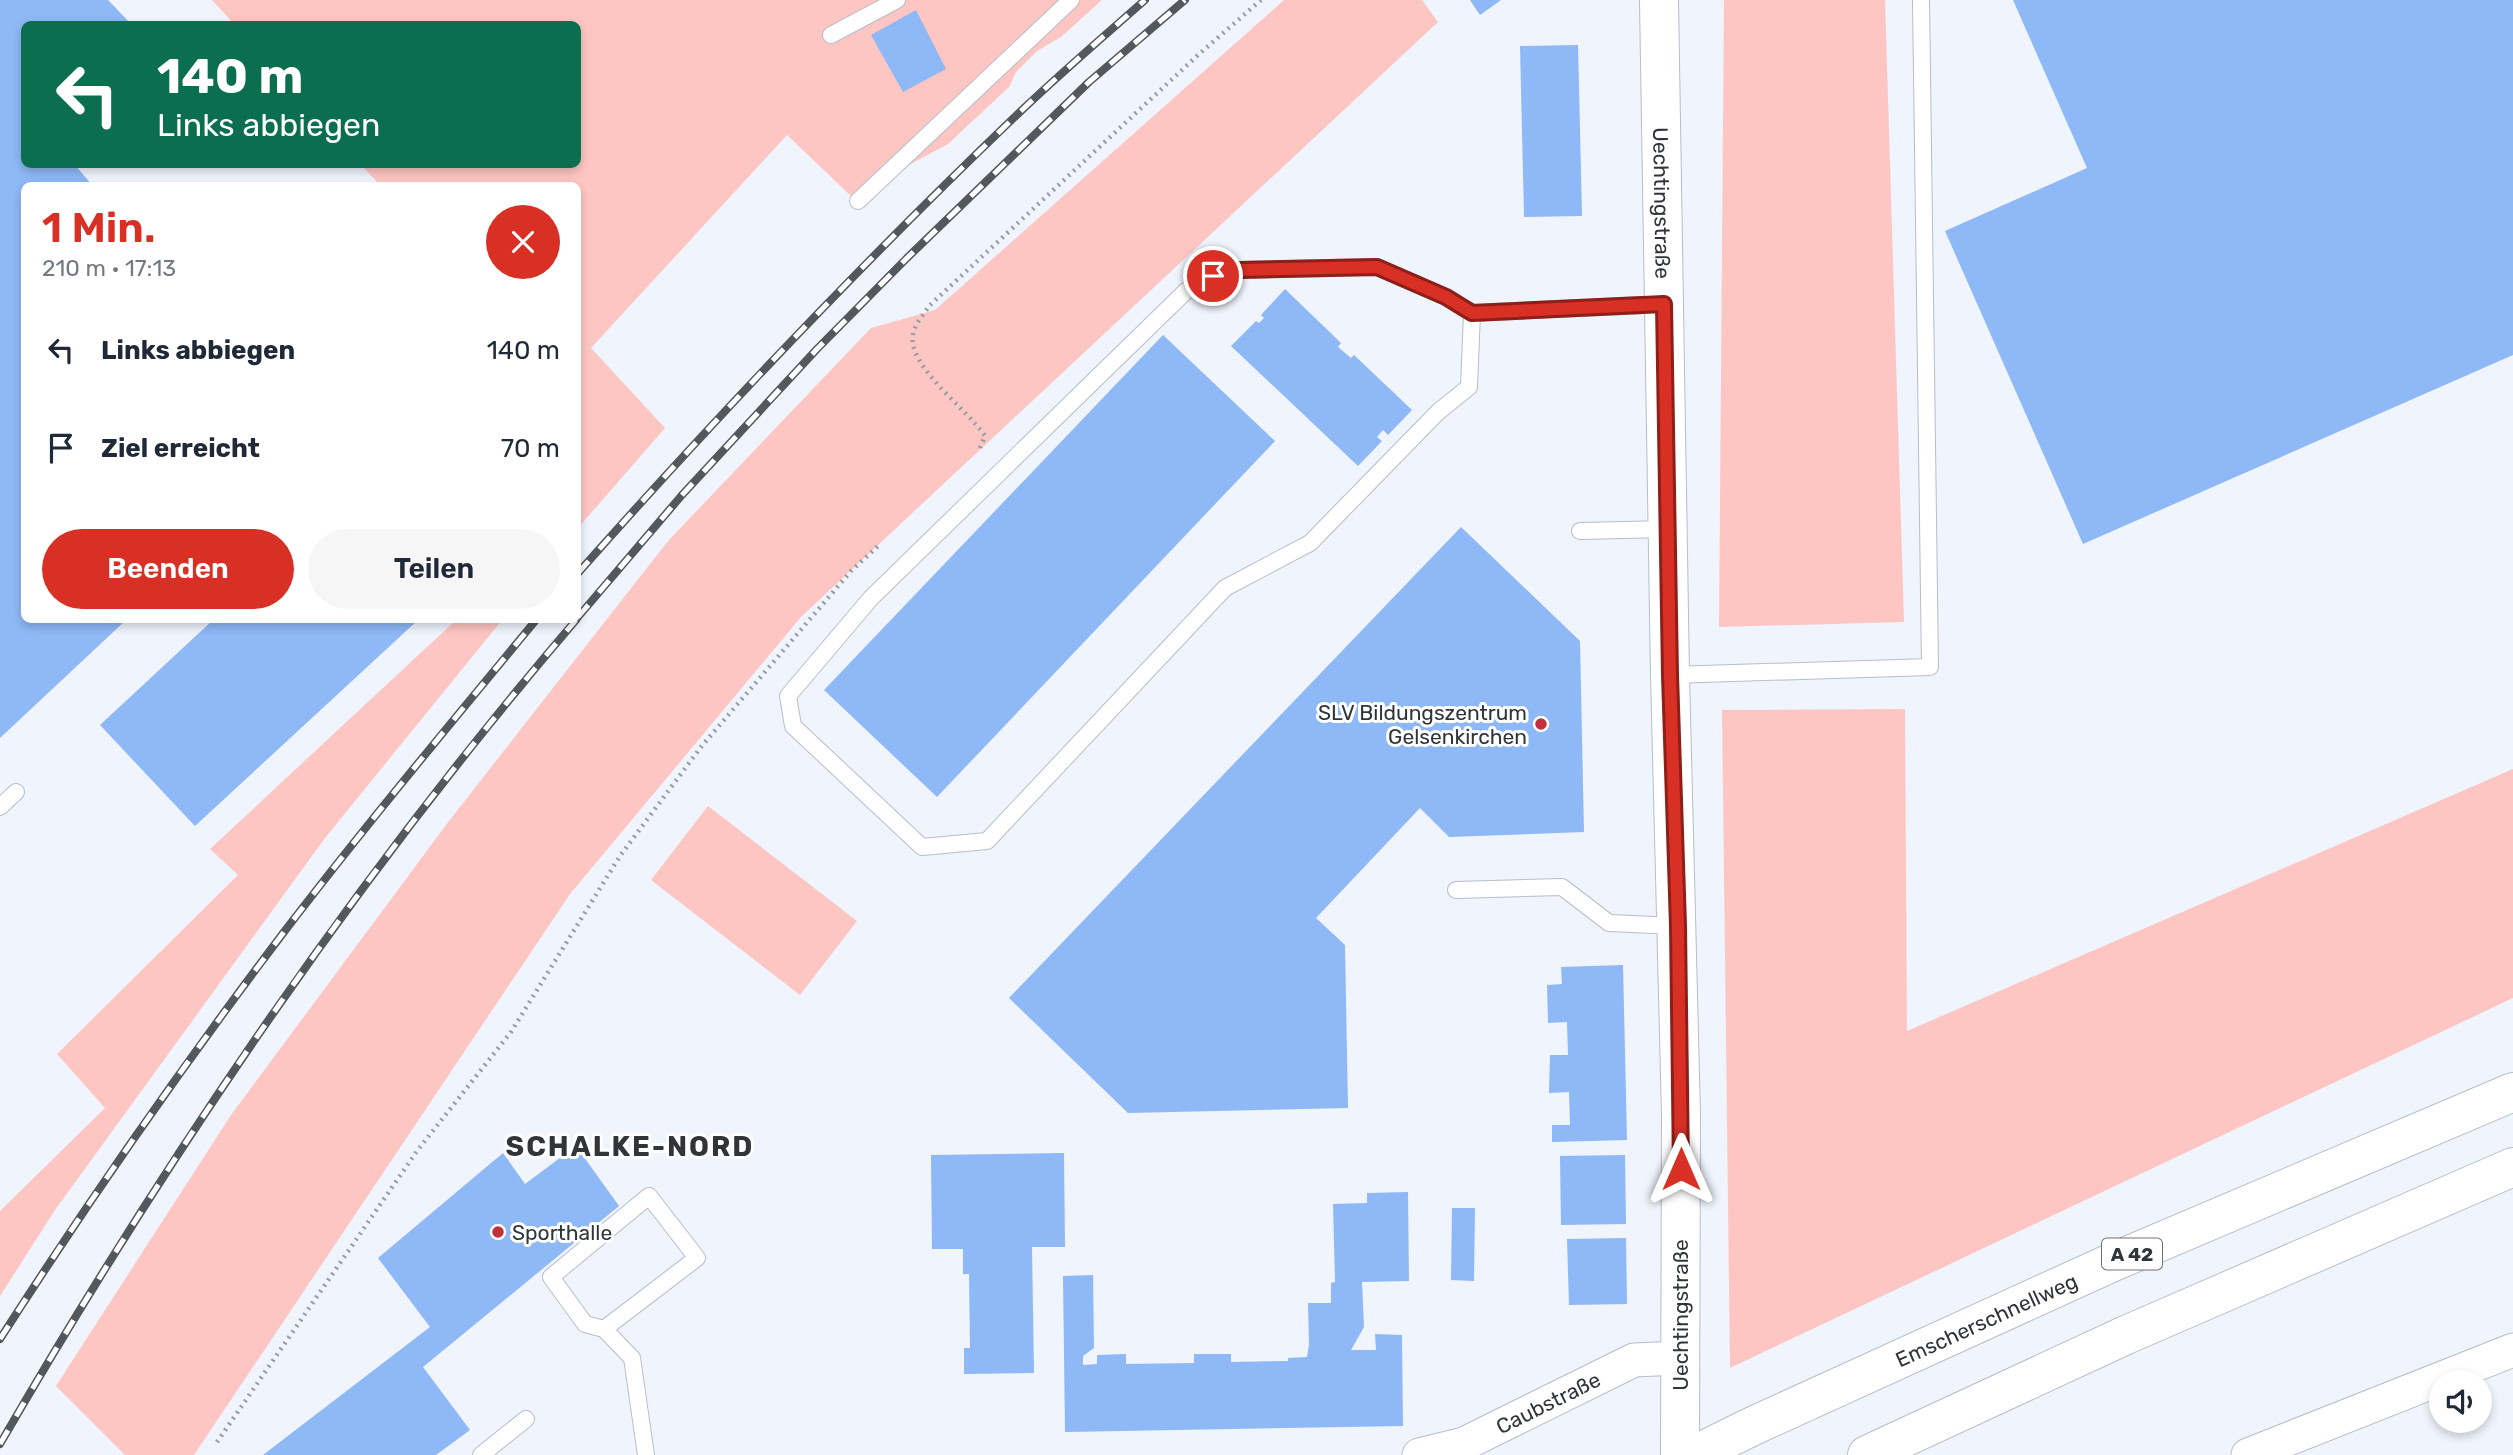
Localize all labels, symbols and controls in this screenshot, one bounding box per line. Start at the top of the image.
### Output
text: 140 m [157,47,303,105]
icon: left [42,49,133,140]
text: Links abbiegen [157,106,380,144]
street label: Uechtingstraße [1649,127,1676,279]
text: 1 Min. [42,203,155,253]
button: close [486,205,560,279]
pin [1183,246,1243,306]
text: 210 m · 17:13 [42,254,176,282]
icon: arrive [1194,257,1232,295]
icon: left [42,331,80,369]
text: Links abbiegen [101,335,295,366]
text: 140 m [487,335,560,366]
icon: arrive [42,429,80,467]
text: Ziel erreicht [101,433,260,464]
text: 70 m [501,433,560,464]
button: Beenden [42,529,294,609]
button: Teilen [308,529,560,609]
place label: SLV Bildungszentrum Gelsenkirchen [1318,700,1527,749]
marker: SLV Bildungszentrum Gelsenkirchen [1533,716,1549,732]
district label: SCHALKE-NORD [506,1130,754,1163]
position arrow [1644,1132,1718,1206]
place label: Sporthalle [512,1220,612,1245]
marker: Sporthalle [490,1224,506,1240]
road number: A 42 [2102,1238,2162,1270]
street label: Uechtingstraße [1668,1239,1693,1391]
street label: Emscherschnellweg [1891,1268,2081,1372]
street label: Caubstraße [1492,1366,1604,1439]
map controls [2429,1370,2492,1433]
button: sound [2429,1370,2492,1433]

